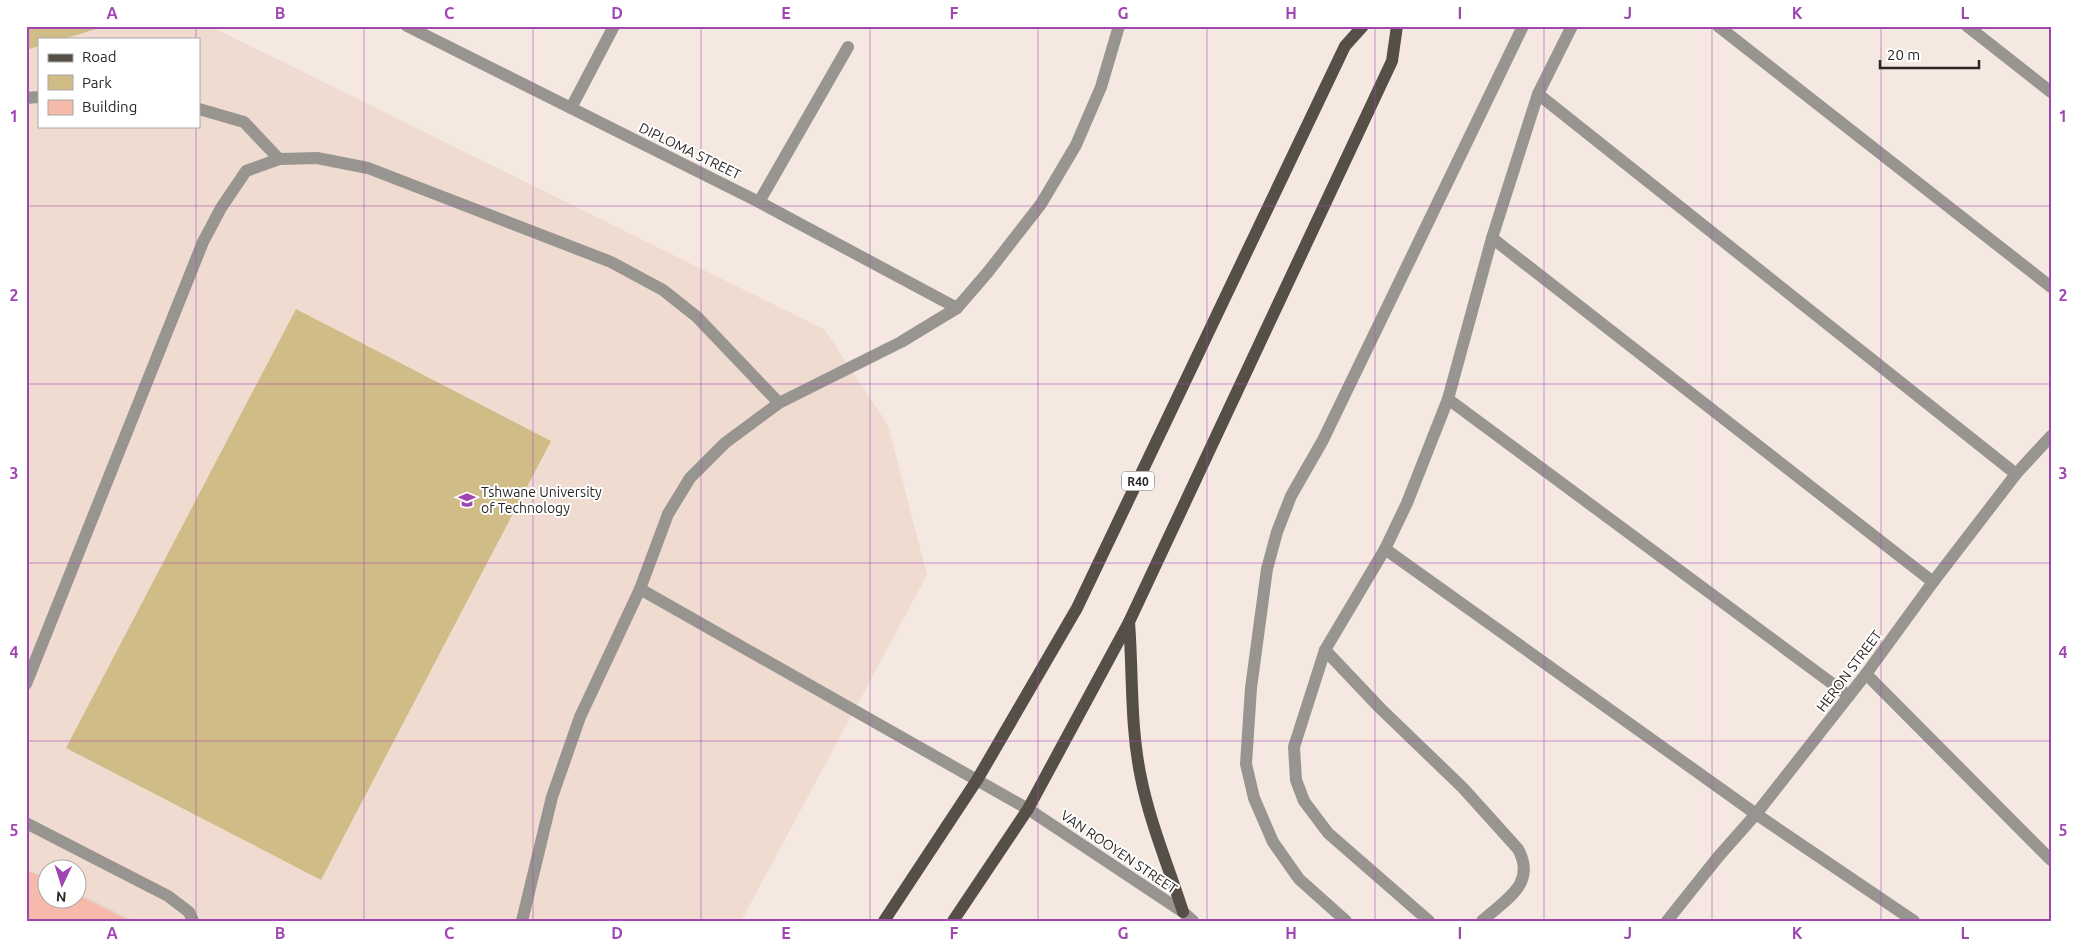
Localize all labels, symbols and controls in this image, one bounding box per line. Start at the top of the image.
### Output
text: A [106,4,118,22]
text: B [275,4,285,22]
text: C [444,4,454,22]
text: D [611,4,623,22]
text: E [781,4,791,22]
text: F [950,4,959,22]
text: G [1117,4,1129,22]
text: H [1285,4,1297,22]
text: I [1458,4,1462,22]
text: J [1624,4,1632,22]
text: K [1792,4,1803,22]
text: L [1961,4,1970,22]
legend [38,38,200,128]
scale bar [1880,38,1978,70]
text: 20 m [1887,46,1920,63]
text: Road [82,48,117,65]
text: Park [82,74,112,91]
text: Building [82,98,137,115]
text: 1 [9,107,19,125]
text: 1 [2058,107,2068,125]
street label: DIPLOMA STREET [637,119,744,183]
text: 2 [9,286,19,304]
text: 2 [2058,286,2068,304]
text: 3 [9,464,19,482]
text: 3 [2058,464,2068,482]
road number: R40 [1122,472,1154,491]
place label: Tshwane University of Technology [481,484,602,516]
school or university icon: Tshwane University of Technology [457,490,477,510]
street label: HERON STREET [1813,627,1885,715]
text: 4 [9,643,19,661]
text: 4 [2058,643,2068,661]
street label: VAN ROOYEN STREET [1058,807,1180,897]
text: 5 [9,821,19,839]
text: 5 [2058,821,2068,839]
north arrow [38,860,88,910]
text: N [55,889,67,905]
text: A [106,924,118,942]
text: B [275,924,285,942]
text: C [444,924,454,942]
text: D [611,924,623,942]
text: E [781,924,791,942]
text: F [950,924,959,942]
text: G [1117,924,1129,942]
text: H [1285,924,1297,942]
text: I [1458,924,1462,942]
text: J [1624,924,1632,942]
text: K [1792,924,1803,942]
text: L [1961,924,1970,942]

